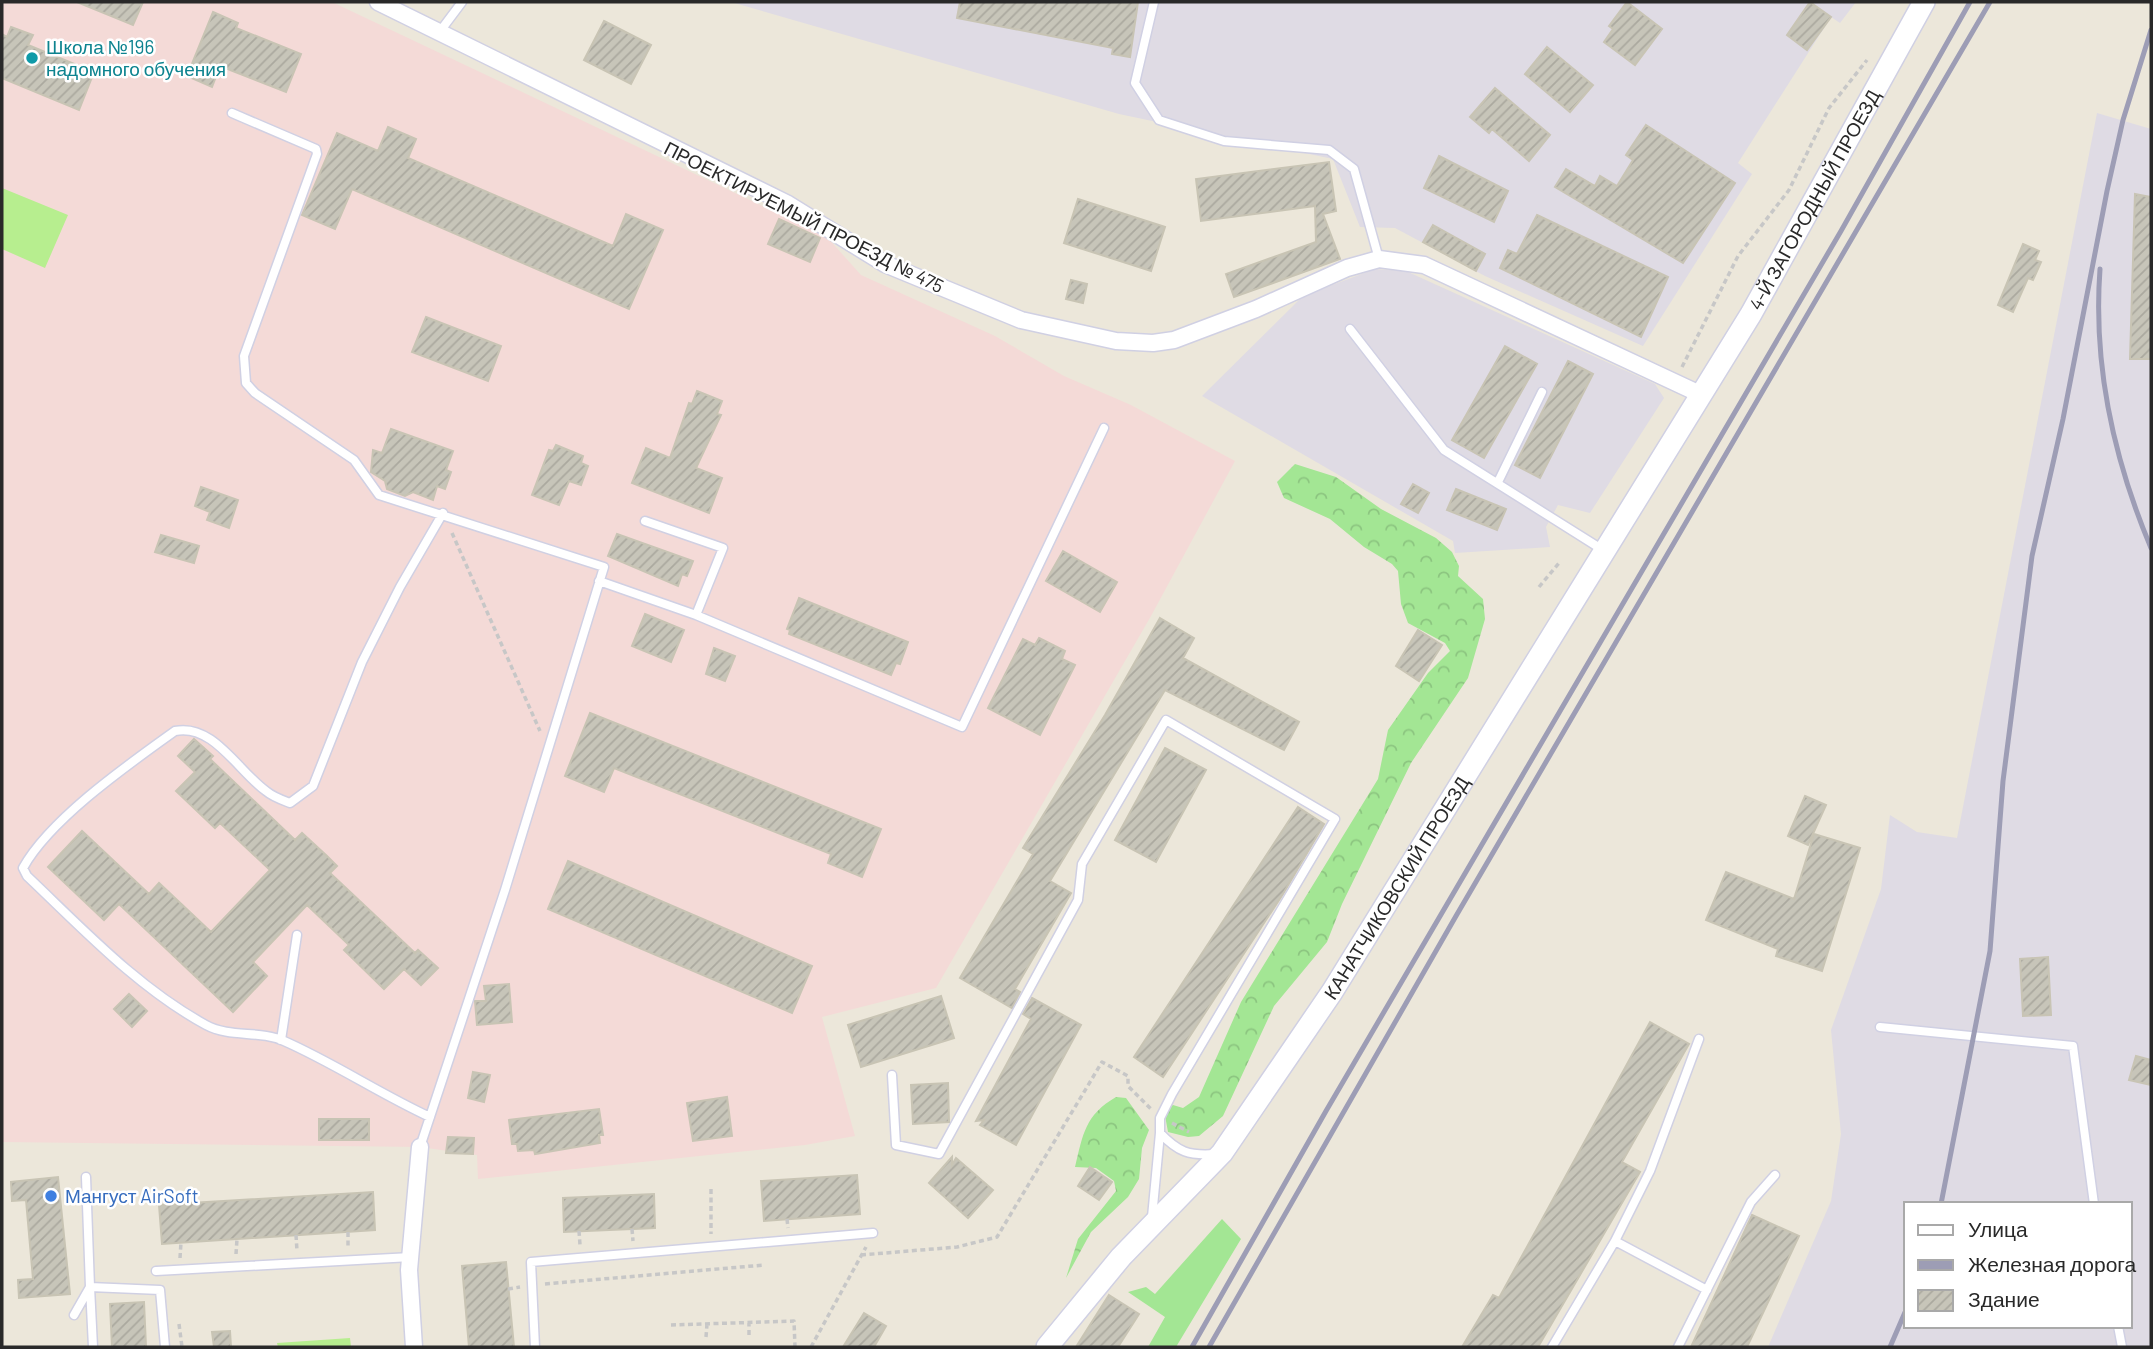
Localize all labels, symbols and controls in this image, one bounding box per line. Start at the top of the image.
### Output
place label: Школа №196 надомного обучения [46,35,226,80]
marker: Школа №196 надомного обучения [24,50,40,66]
street label: 4-Й ЗАГОРОДНЫЙ ПРОЕЗД [1744,85,1884,314]
street label: ПРОЕКТИРУЕМЫЙ ПРОЕЗД № 475 [661,136,948,297]
street label: КАНАТЧИКОВСКИЙ ПРОЕЗД [1319,772,1474,1003]
place label: Мангуст AirSoft [65,1184,199,1207]
marker: Мангуст AirSoft [43,1188,59,1204]
legend [1904,1202,2132,1328]
text: Улица [1968,1216,2028,1241]
text: Железная дорога [1968,1251,2137,1276]
text: Здание [1968,1286,2040,1311]

